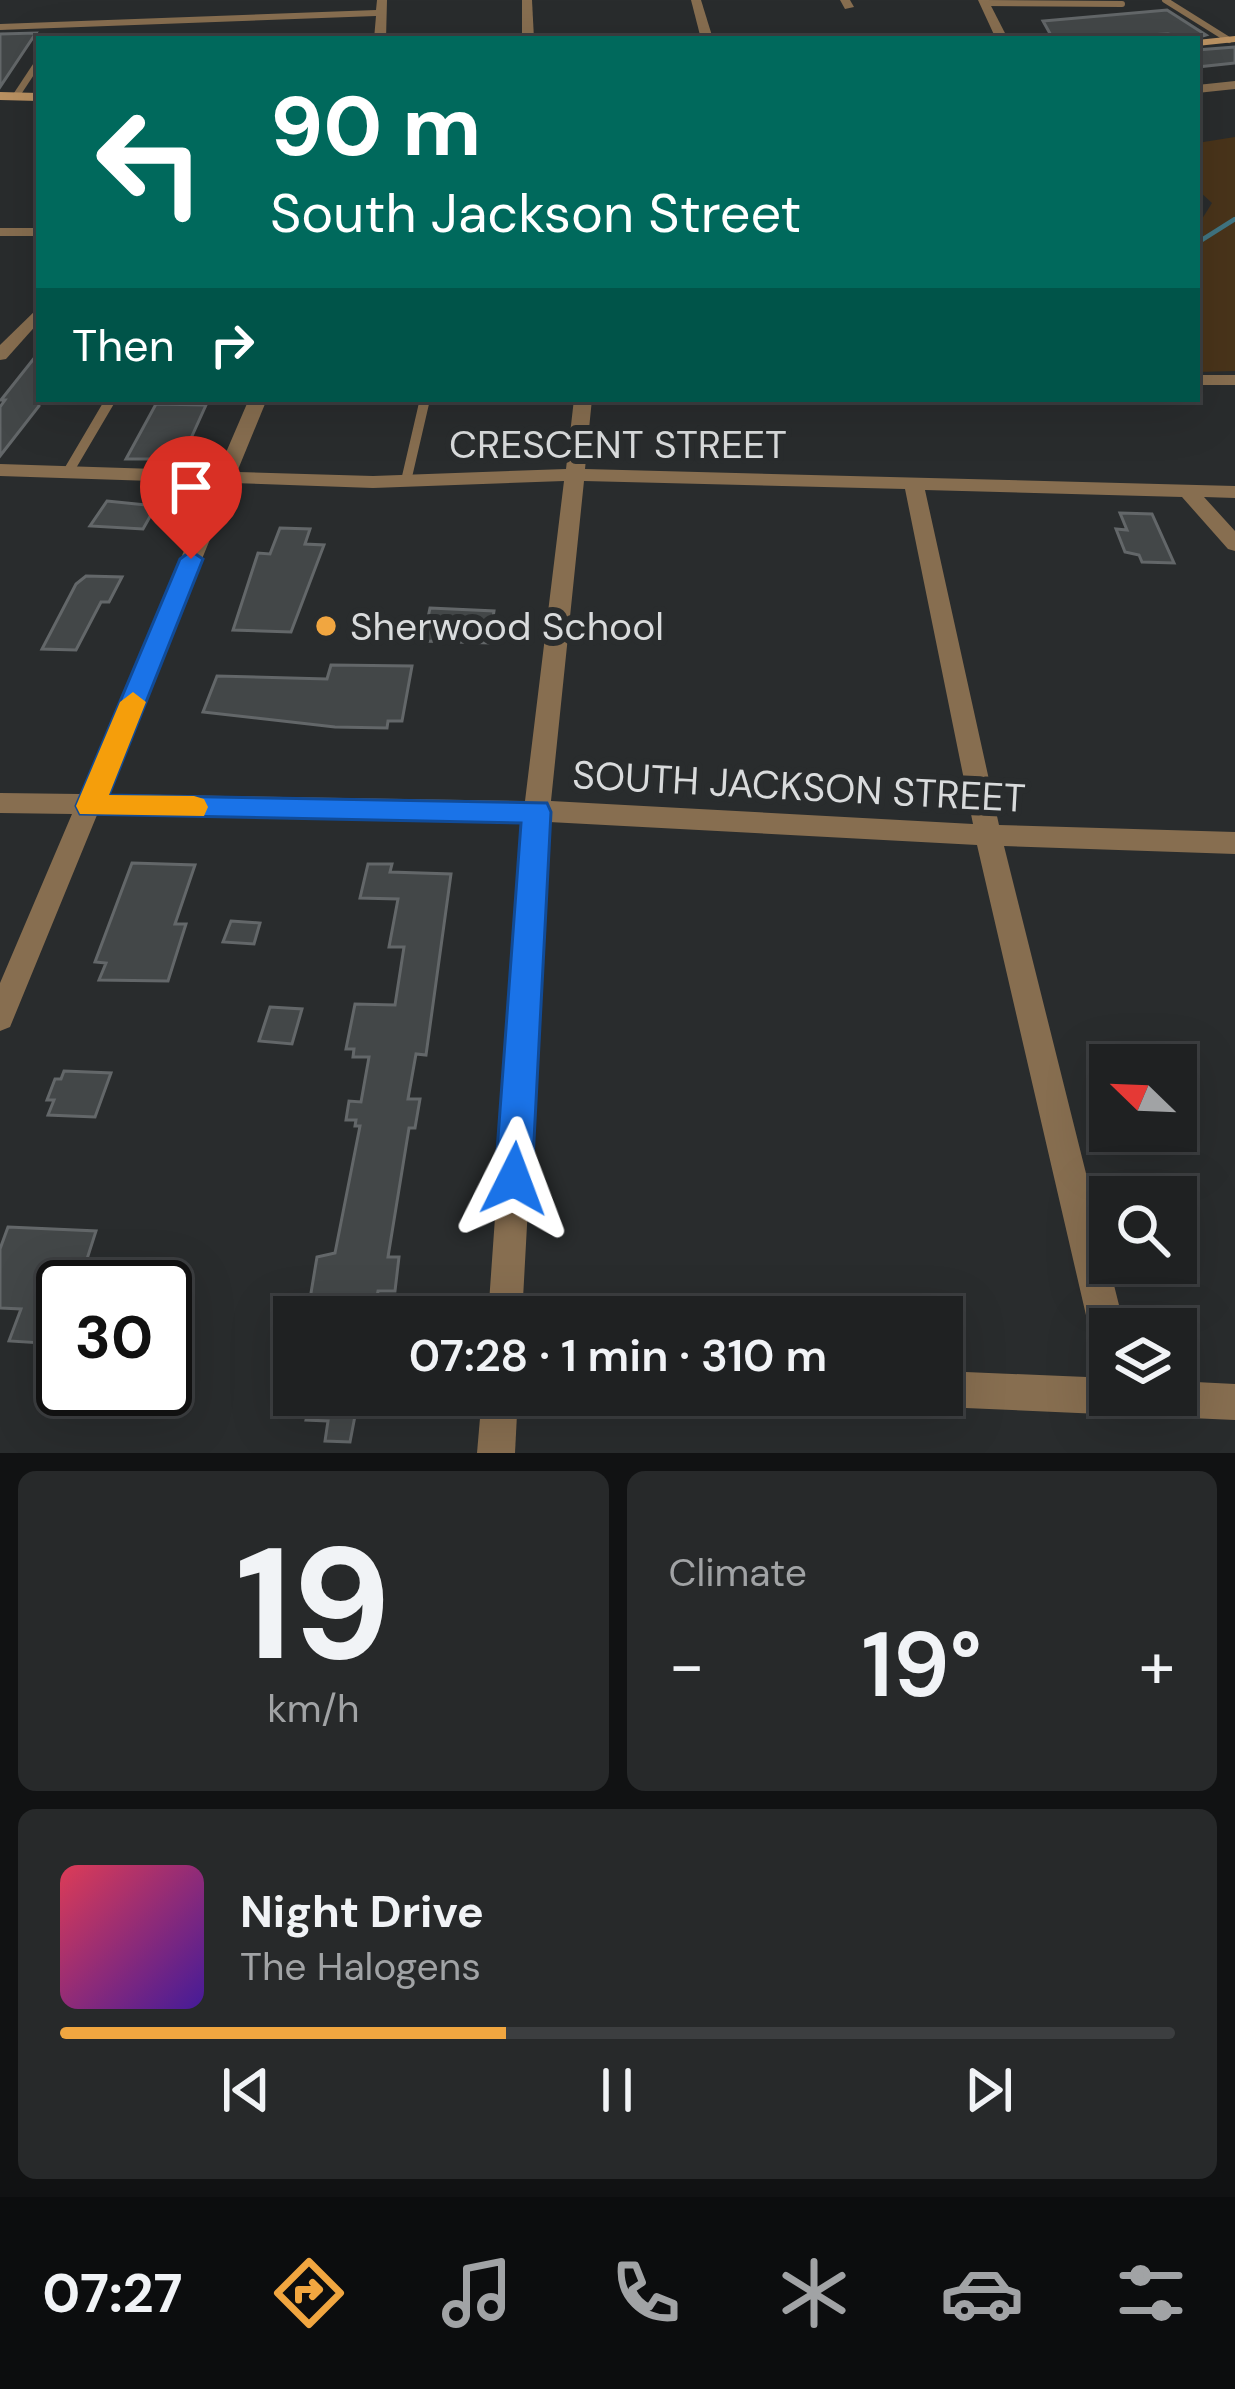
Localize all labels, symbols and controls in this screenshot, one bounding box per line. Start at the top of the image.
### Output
text: 90 m [270,72,481,181]
icon: left [72,84,228,240]
text: South Jackson Street [270,178,801,249]
icon: right [199,312,265,378]
text: Then [72,316,175,375]
street label: CRESCENT STREET [449,419,787,470]
pin [140,436,242,559]
icon: arrive [158,454,224,520]
place label: Sherwood School [350,601,664,652]
marker: Sherwood School [313,613,339,639]
street label: SOUTH JACKSON STREET [571,749,1027,824]
north arrow [1089,1044,1197,1152]
map controls [1089,1044,1197,1416]
position arrow [451,1116,577,1242]
button: search [1089,1176,1197,1284]
speed limit sign: 30 [36,1260,192,1416]
button: layers [1089,1308,1197,1416]
text: 07:28 · 1 min · 310 m [409,1326,827,1385]
text: 19 [235,1503,391,1706]
text: Climate [669,1547,807,1598]
text: 19° [862,1607,982,1724]
text: − [669,1623,705,1708]
text: + [1139,1623,1175,1708]
text: km/h [267,1683,359,1734]
text: Night Drive [240,1882,484,1941]
text: The Halogens [240,1941,481,1992]
icon: previous [213,2057,279,2123]
icon: pause [584,2057,650,2123]
icon: next [956,2057,1022,2123]
icon: directions [267,2251,351,2335]
icon: music [435,2251,519,2335]
icon: phone [604,2251,688,2335]
icon: climate [772,2251,856,2335]
icon: car [940,2251,1024,2335]
icon: filters [1109,2251,1193,2335]
text: 07:27 [42,2258,182,2329]

